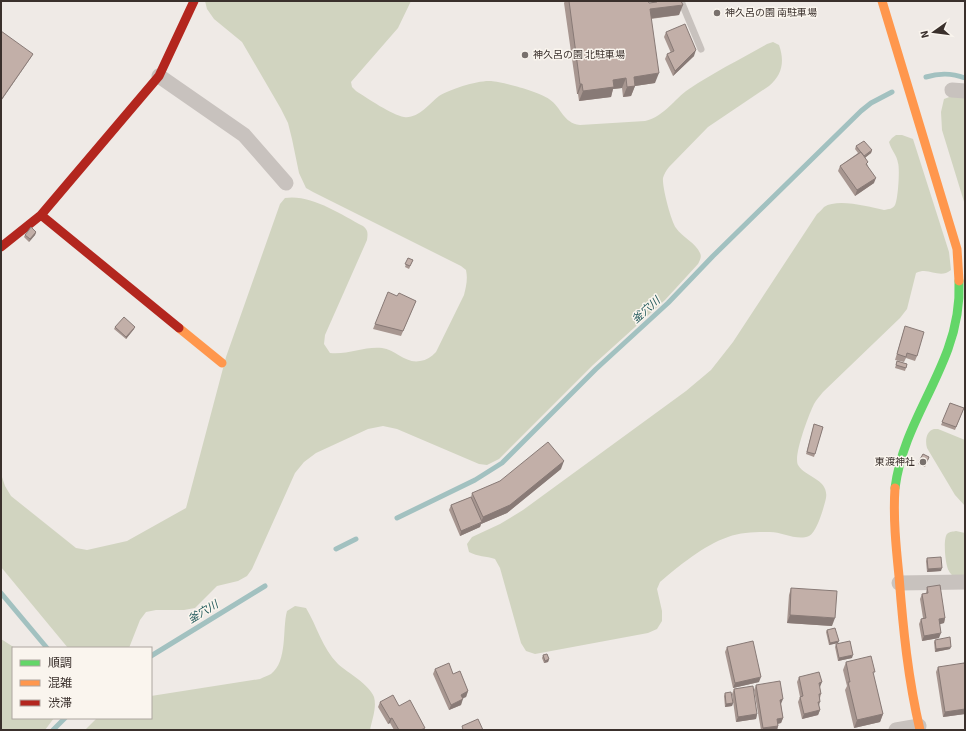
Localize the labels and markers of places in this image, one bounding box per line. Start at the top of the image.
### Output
place label: 神久呂の園 南駐車場 [725,6,817,20]
marker: 神久呂の園 南駐車場 [712,8,722,18]
place label: 神久呂の園 北駐車場 [533,48,625,62]
marker: 神久呂の園 北駐車場 [520,50,530,60]
place label: 東渡神社 [875,455,915,469]
marker: 東渡神社 [918,457,928,467]

